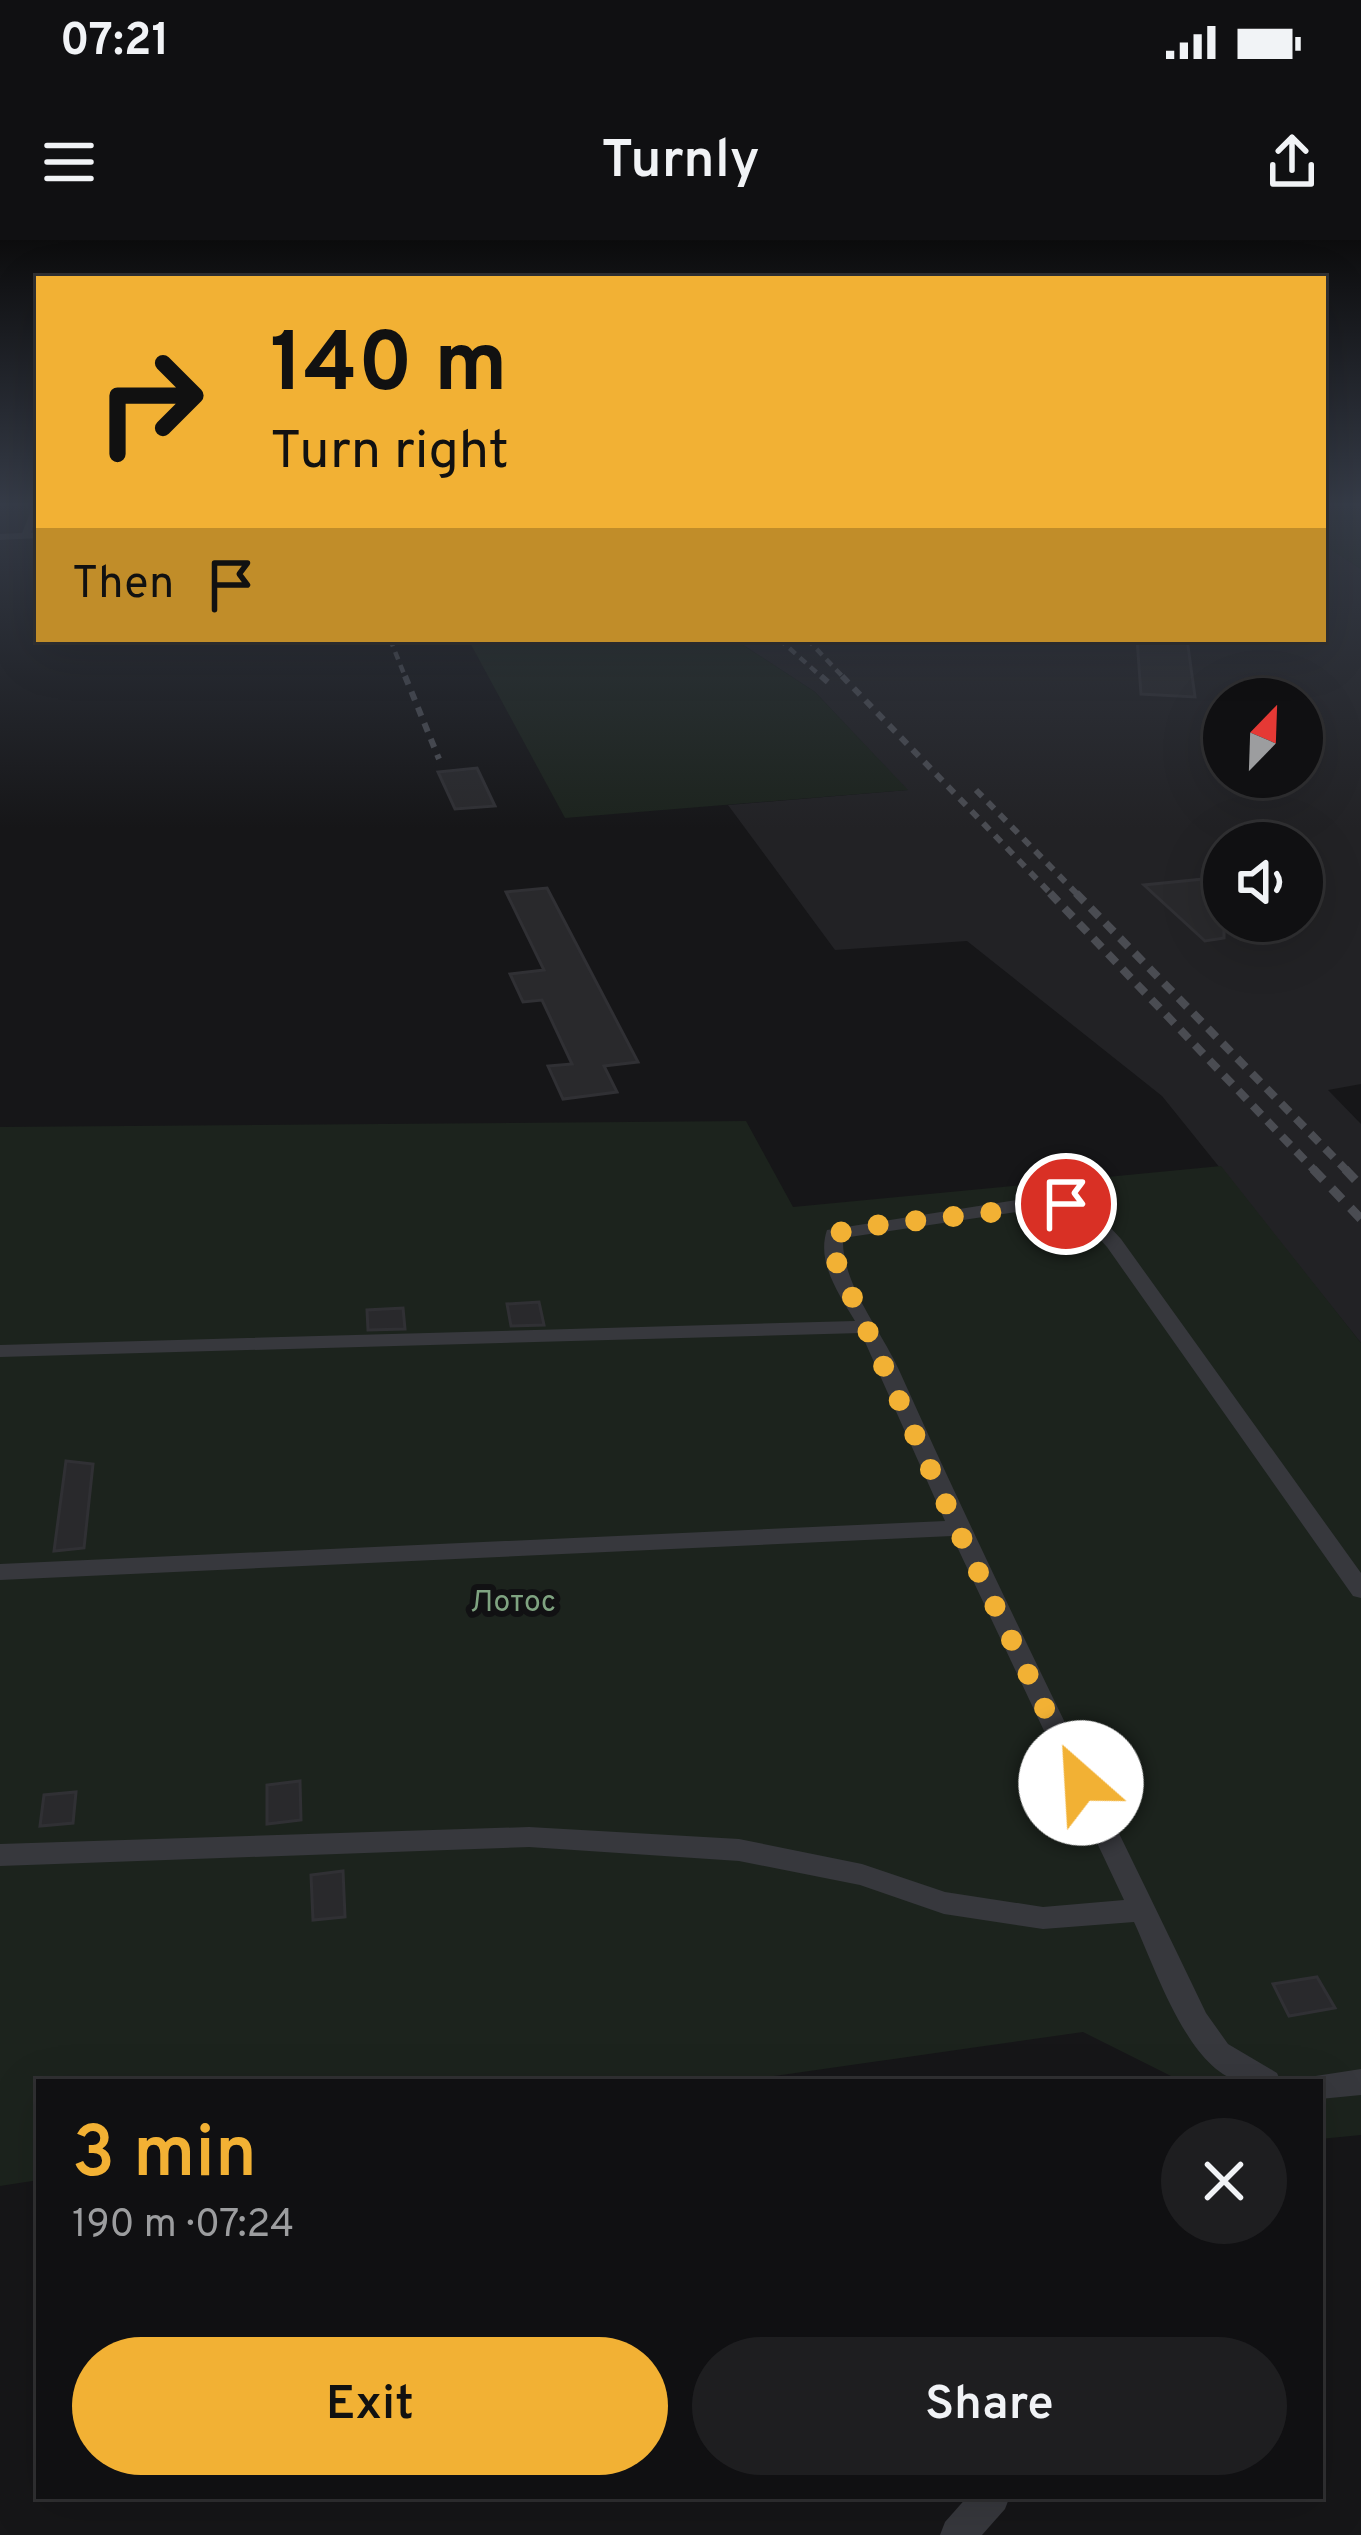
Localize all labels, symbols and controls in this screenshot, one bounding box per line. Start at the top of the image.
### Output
text: 07:21 [60,14,169,71]
text: Turnly [601,128,760,197]
icon: menu [36,129,102,195]
icon: share [1259,129,1325,195]
text: 140 m [270,315,507,421]
icon: right [72,324,228,480]
text: Turn right [270,419,509,488]
icon: arrive [198,552,264,618]
text: Then [72,557,174,614]
north arrow [1203,678,1323,798]
map controls [1203,678,1323,942]
button: sound [1203,822,1323,942]
pin [1015,1153,1117,1255]
icon: arrive [1033,1171,1099,1237]
park label: Лотос [470,1585,556,1622]
position arrow [1018,1720,1144,1846]
text: 3 min [72,2111,257,2203]
button: close [1161,2118,1287,2244]
text: 190 m · 07:24 [72,2202,294,2251]
button: Exit [72,2337,668,2475]
button: Share [692,2337,1287,2475]

